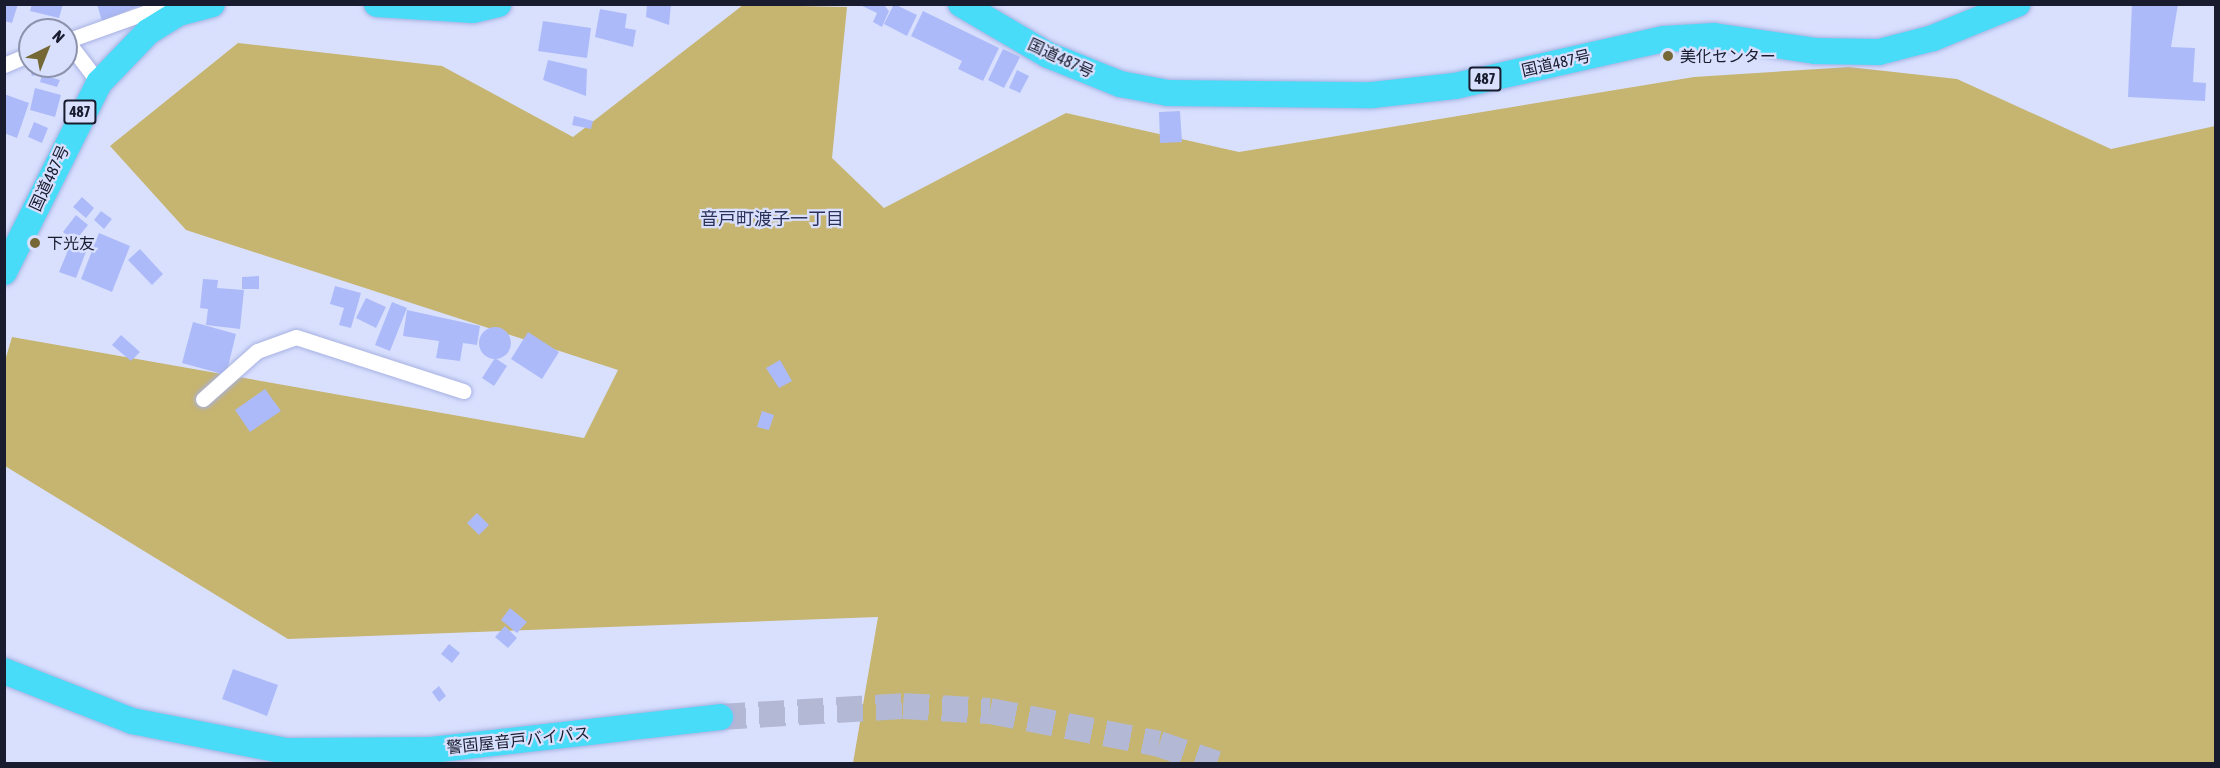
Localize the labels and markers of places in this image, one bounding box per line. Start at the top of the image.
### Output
place label: 美化センター [1680,46,1776,66]
marker: 美化センター [1661,49,1675,63]
place label: 下光友 [47,233,95,253]
marker: 下光友 [28,236,42,250]

